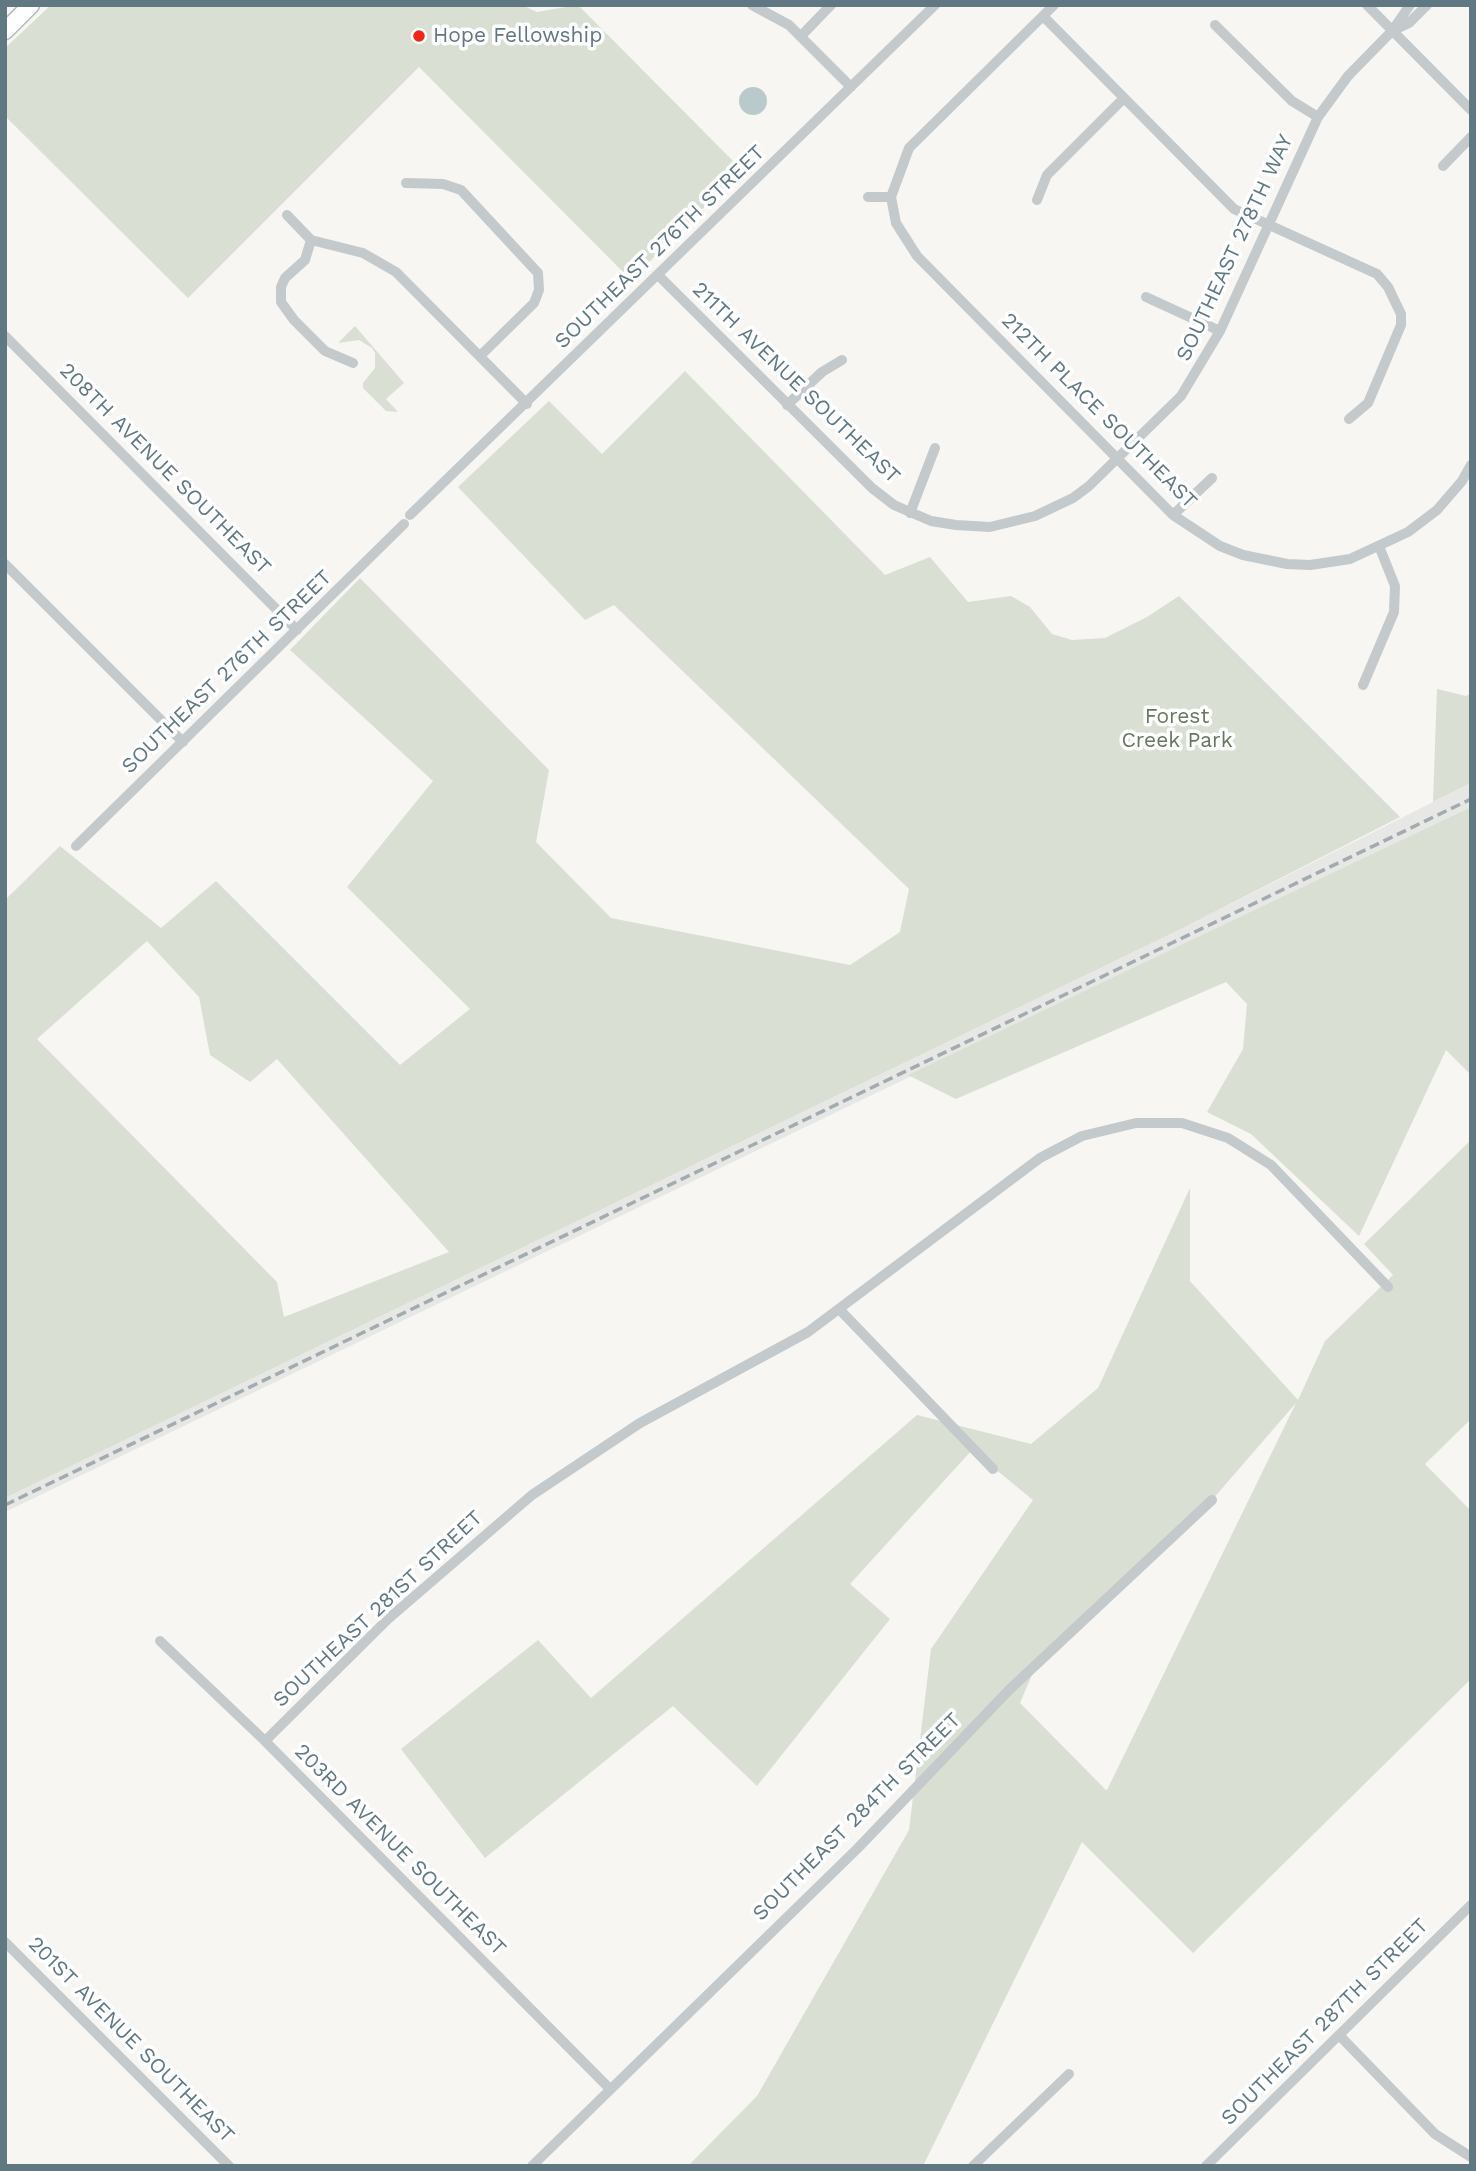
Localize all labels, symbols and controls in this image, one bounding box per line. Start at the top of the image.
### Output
place label: Hope Fellowship [433,23,602,49]
marker: Hope Fellowship [411,28,427,44]
street label: SOUTHEAST 278TH WAY [1171,131,1299,365]
street label: SOUTHEAST 276TH STREET [550,140,770,354]
street label: 211TH AVENUE SOUTHEAST [687,277,905,489]
street label: 212TH PLACE SOUTHEAST [996,308,1202,514]
street label: 208TH AVENUE SOUTHEAST [54,358,276,580]
street label: SOUTHEAST 276TH STREET [117,565,337,779]
park label: Forest Creek Park [1121,704,1233,754]
street label: SOUTHEAST 281ST STREET [268,1505,488,1713]
street label: SOUTHEAST 284TH STREET [748,1708,966,1926]
street label: 203RD AVENUE SOUTHEAST [289,1739,511,1961]
street label: SOUTHEAST 287TH STREET [1216,1913,1434,2131]
street label: 201ST AVENUE SOUTHEAST [23,1932,239,2148]

